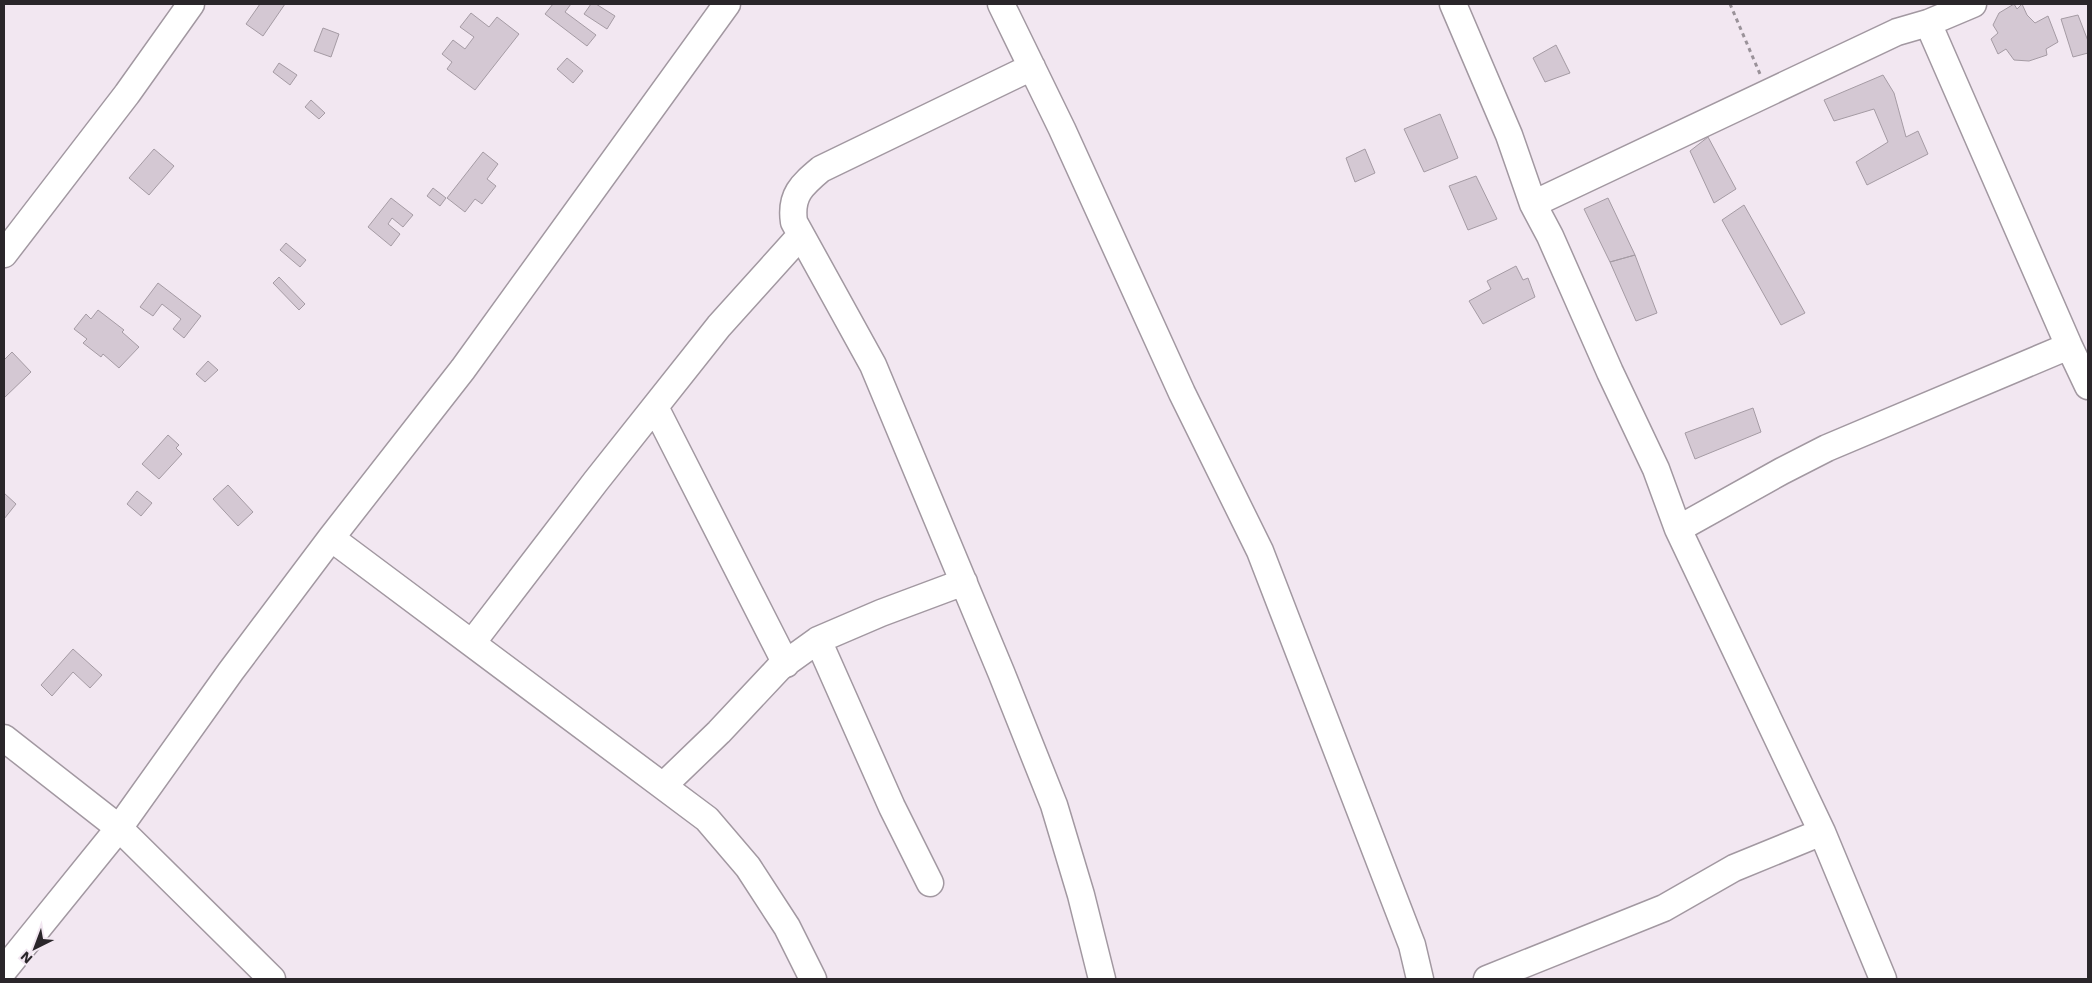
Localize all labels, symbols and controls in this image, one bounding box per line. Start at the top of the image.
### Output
north arrow [10,923,60,973]
text: N [17,948,36,967]

